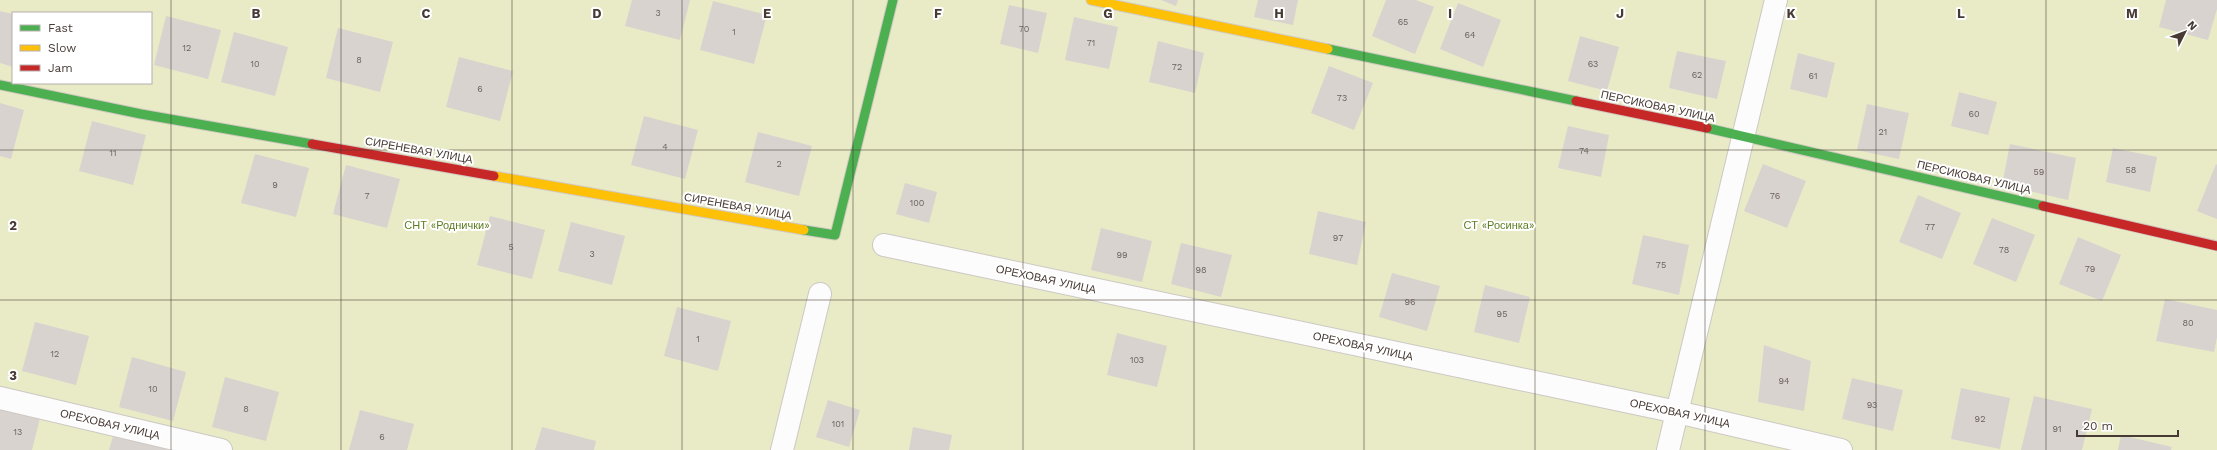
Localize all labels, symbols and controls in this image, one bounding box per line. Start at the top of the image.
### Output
text: B [252,6,261,21]
text: C [422,6,431,21]
text: D [592,6,602,21]
text: E [763,6,771,21]
text: F [934,6,942,21]
text: G [1103,6,1113,21]
text: H [1274,6,1284,21]
text: I [1448,6,1452,21]
text: J [1616,6,1624,21]
text: K [1786,6,1796,21]
text: L [1957,6,1965,21]
text: M [2126,6,2138,21]
house number: 3 [655,8,661,18]
legend [12,12,152,84]
north arrow [2165,12,2205,52]
house number: 65 [1398,17,1408,27]
text: N [2185,18,2200,33]
text: Fast [48,21,73,35]
house number: 70 [1019,24,1030,34]
house number: 1 [732,27,736,37]
house number: 64 [1465,30,1476,40]
house number: 71 [1087,38,1095,48]
text: Slow [48,41,76,55]
house number: 12 [183,43,191,53]
house number: 8 [356,55,362,65]
house number: 10 [250,59,260,69]
house number: 63 [1588,59,1598,69]
text: Jam [48,61,73,75]
house number: 72 [1172,62,1182,72]
house number: 62 [1692,70,1702,80]
house number: 61 [1809,71,1817,81]
house number: 6 [477,84,483,94]
street label: ПЕРСИКОВАЯ УЛИЦА [1600,88,1717,125]
house number: 73 [1337,93,1347,103]
house number: 60 [1968,109,1980,119]
house number: 21 [1879,127,1887,137]
street label: СИРЕНЕВАЯ УЛИЦА [364,135,474,166]
house number: 4 [662,142,668,152]
house number: 74 [1579,146,1589,156]
house number: 11 [109,148,117,158]
street label: ПЕРСИКОВАЯ УЛИЦА [1916,158,2033,197]
house number: 2 [776,159,782,169]
house number: 58 [2126,165,2136,175]
house number: 59 [2034,167,2044,177]
house number: 9 [272,180,278,190]
house number: 7 [364,191,370,201]
street label: СИРЕНЕВАЯ УЛИЦА [683,191,793,222]
house number: 76 [1770,191,1780,201]
house number: 100 [910,198,925,208]
text: 2 [9,218,17,233]
park label: СНТ «Роднички» [404,219,490,232]
park label: СТ «Росинка» [1464,219,1534,232]
house number: 77 [1925,222,1935,232]
house number: 97 [1333,233,1343,243]
house number: 5 [508,242,514,252]
house number: 78 [1999,245,2009,255]
house number: 3 [589,249,595,259]
house number: 99 [1116,250,1128,260]
house number: 75 [1656,260,1666,270]
street label: ОРЕХОВАЯ УЛИЦА [995,263,1098,297]
house number: 79 [2085,264,2095,274]
house number: 98 [1195,265,1207,275]
house number: 96 [1404,297,1416,307]
house number: 95 [1497,309,1507,319]
house number: 80 [2182,318,2194,328]
street label: ОРЕХОВАЯ УЛИЦА [1312,330,1415,364]
house number: 1 [696,334,700,344]
house number: 12 [51,349,59,359]
house number: 103 [1130,355,1144,365]
text: 3 [9,368,17,383]
house number: 94 [1778,376,1790,386]
house number: 10 [148,384,158,394]
street label: ОРЕХОВАЯ УЛИЦА [1629,397,1732,431]
house number: 93 [1867,400,1877,410]
house number: 8 [243,404,249,414]
street label: ОРЕХОВАЯ УЛИЦА [59,407,162,442]
scale bar [2077,412,2178,438]
house number: 92 [1975,414,1985,424]
house number: 101 [832,419,844,429]
text: 20 m [2083,419,2113,433]
house number: 91 [2052,424,2062,434]
house number: 13 [14,427,22,437]
house number: 6 [379,432,385,442]

